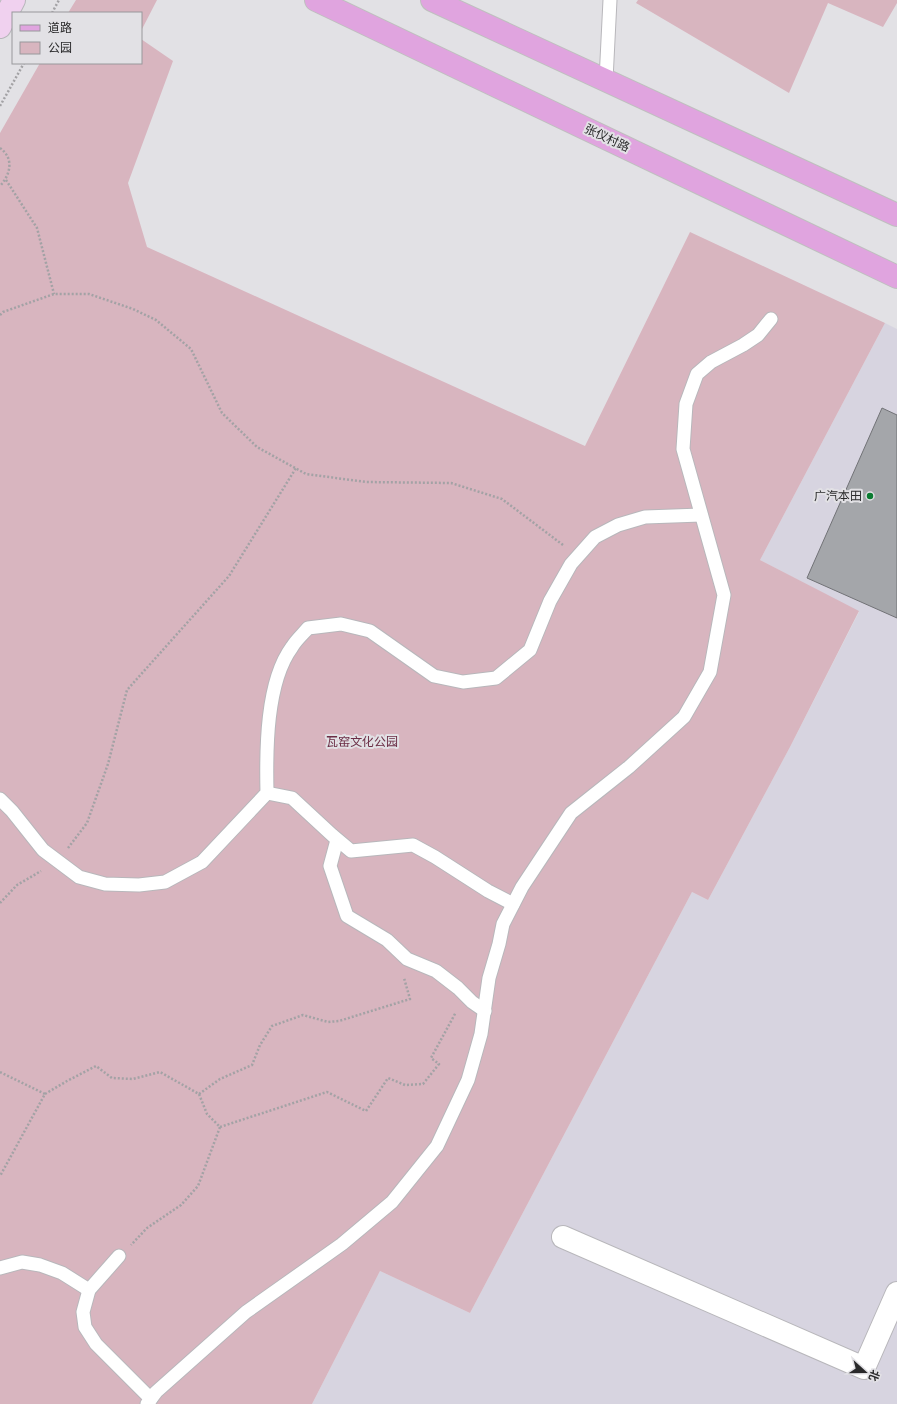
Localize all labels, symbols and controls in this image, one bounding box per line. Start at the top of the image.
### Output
legend [12,12,142,64]
text: 道路 [48,21,72,35]
text: 公园 [48,41,72,55]
street label: 张仪村路 [582,122,632,154]
place label: 广汽本田 [814,489,862,503]
marker: 广汽本田 [865,491,875,501]
park label: 瓦窑文化公园 [326,735,398,749]
north arrow [845,1352,885,1392]
text: 北 [866,1368,882,1383]

